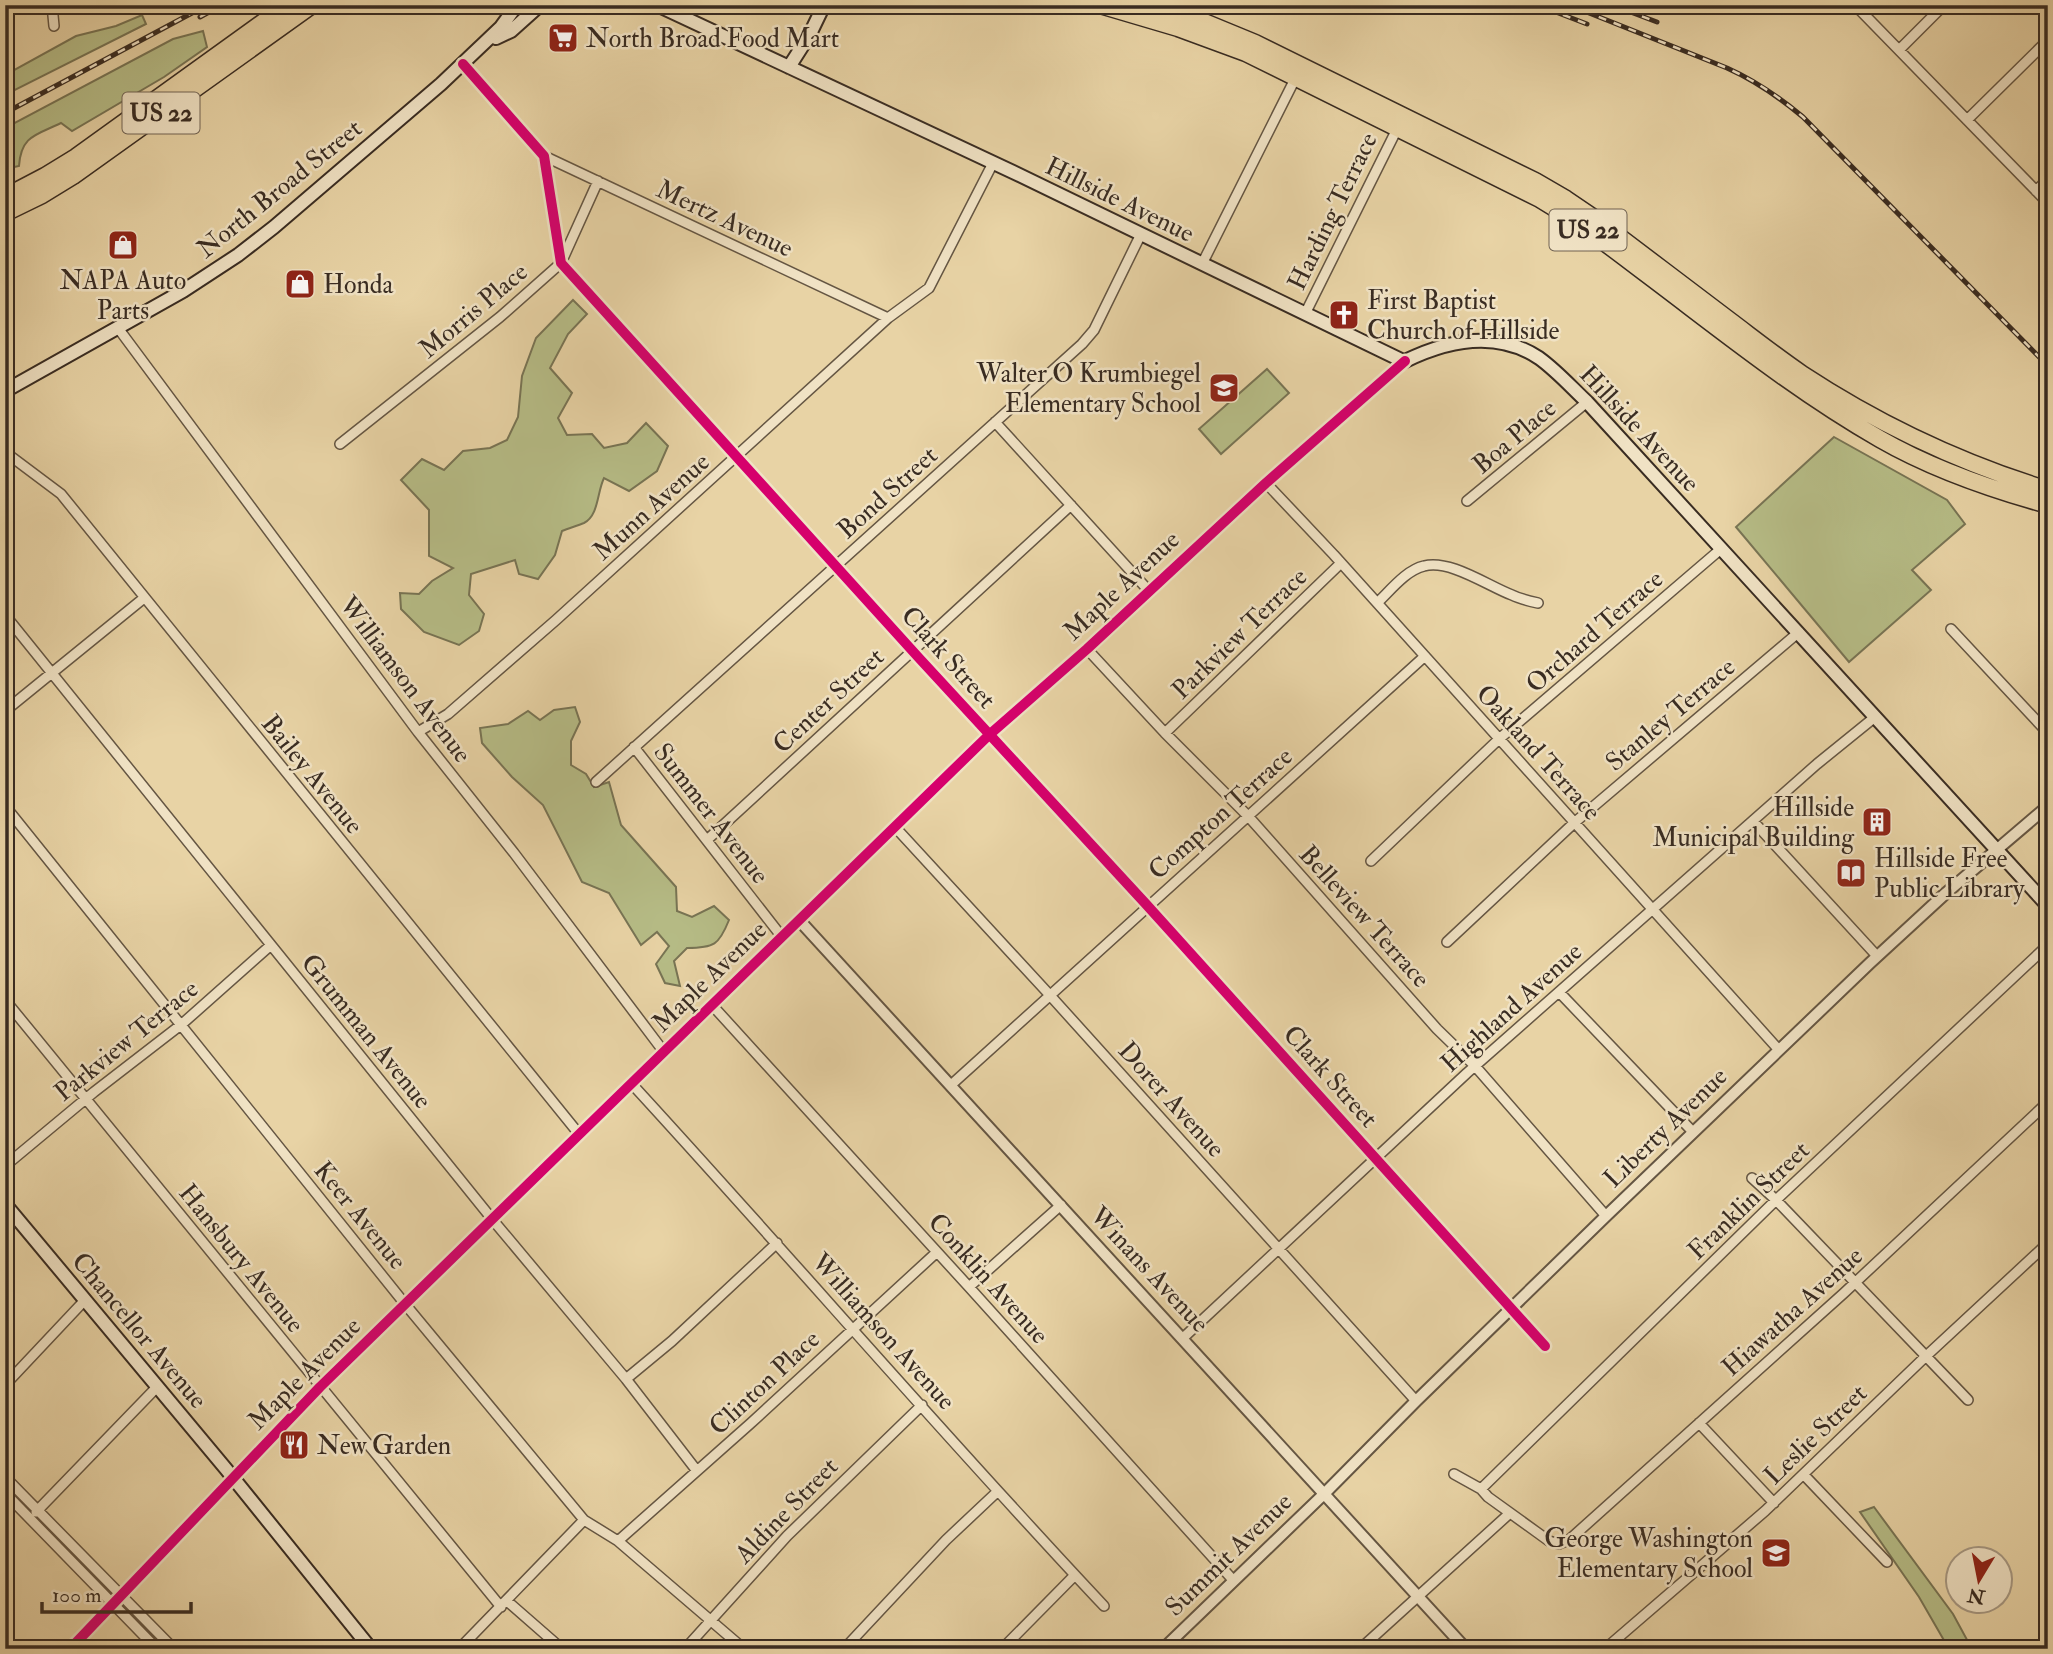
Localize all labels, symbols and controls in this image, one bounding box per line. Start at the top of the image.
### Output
supermarket icon: North Broad Food Mart [546,21,580,55]
place label: North Broad Food Mart [586,23,839,55]
road number: US 22 [122,92,200,134]
street label: North Broad Street [191,112,369,265]
street label: Harding Terrace [1281,127,1385,295]
street label: Hillside Avenue [1040,150,1199,250]
street label: Mertz Avenue [651,173,798,265]
road number: US 22 [1550,210,1626,250]
shop icon: NAPA Auto Parts [106,228,140,262]
street label: Morris Place [413,256,534,365]
place label: NAPA Auto Parts [60,265,186,327]
shop icon: Honda [283,267,317,301]
place label: Honda [323,269,394,301]
place label: First Baptist Church of Hillside [1367,285,1560,347]
church icon: First Baptist Church of Hillside [1327,298,1361,332]
place label: Walter O Krumbiegel Elementary School [976,358,1201,420]
street label: Hillside Avenue [1572,359,1706,499]
school or university icon: Walter O Krumbiegel Elementary School [1207,371,1241,405]
street label: Boa Place [1466,392,1563,481]
street label: Bond Street [831,439,944,546]
street label: Munn Avenue [587,446,717,567]
street label: Maple Avenue [1057,524,1187,648]
street label: Parkview Terrace [1165,561,1314,706]
street label: Orchard Terrace [1519,563,1670,700]
street label: Williamson Avenue [332,589,478,769]
street label: Clark Street [894,600,1003,715]
street label: Center Street [766,641,891,760]
street label: Stanley Terrace [1599,651,1742,778]
street label: Oakland Terrace [1469,678,1608,827]
street label: Bailey Avenue [254,709,370,841]
street label: Summer Avenue [646,737,776,890]
street label: Compton Terrace [1142,741,1300,888]
place label: Hillside Municipal Building [1652,792,1855,855]
building icon: Hillside Municipal Building [1860,805,1894,839]
street label: Belleview Terrace [1292,839,1437,995]
place label: Hillside Free Public Library [1874,843,2025,905]
library icon: Hillside Free Public Library [1834,856,1868,890]
street label: Maple Avenue [646,914,774,1040]
street label: Highland Avenue [1434,936,1589,1079]
street label: Grumman Avenue [294,948,439,1116]
street label: Parkview Terrace [48,973,205,1109]
street label: Clark Street [1276,1019,1385,1134]
street label: Dorer Avenue [1111,1035,1232,1164]
street label: Liberty Avenue [1597,1061,1734,1195]
street label: Franklin Street [1681,1135,1816,1267]
street label: Keer Avenue [307,1155,414,1276]
street label: Hansbury Avenue [171,1178,311,1340]
street label: Winans Avenue [1082,1199,1216,1339]
street label: Conklin Avenue [921,1207,1055,1351]
street label: Hiawatha Avenue [1716,1240,1870,1383]
street label: Chancellor Avenue [65,1246,214,1415]
street label: Williamson Avenue [804,1246,962,1417]
street label: Maple Avenue [241,1310,369,1438]
street label: Clinton Place [703,1323,827,1442]
street label: Leslie Street [1757,1378,1874,1492]
restaurant icon: New Garden [277,1428,311,1462]
place label: New Garden [317,1430,451,1462]
street label: Aldine Street [728,1451,845,1571]
street label: Summit Avenue [1159,1486,1299,1623]
place label: George Washington Elementary School [1544,1523,1753,1585]
school or university icon: George Washington Elementary School [1759,1536,1793,1570]
north arrow [1944,1546,2014,1616]
scale bar [42,1570,191,1614]
text: 100 m [52,1582,102,1609]
text: N [1965,1582,1988,1609]

